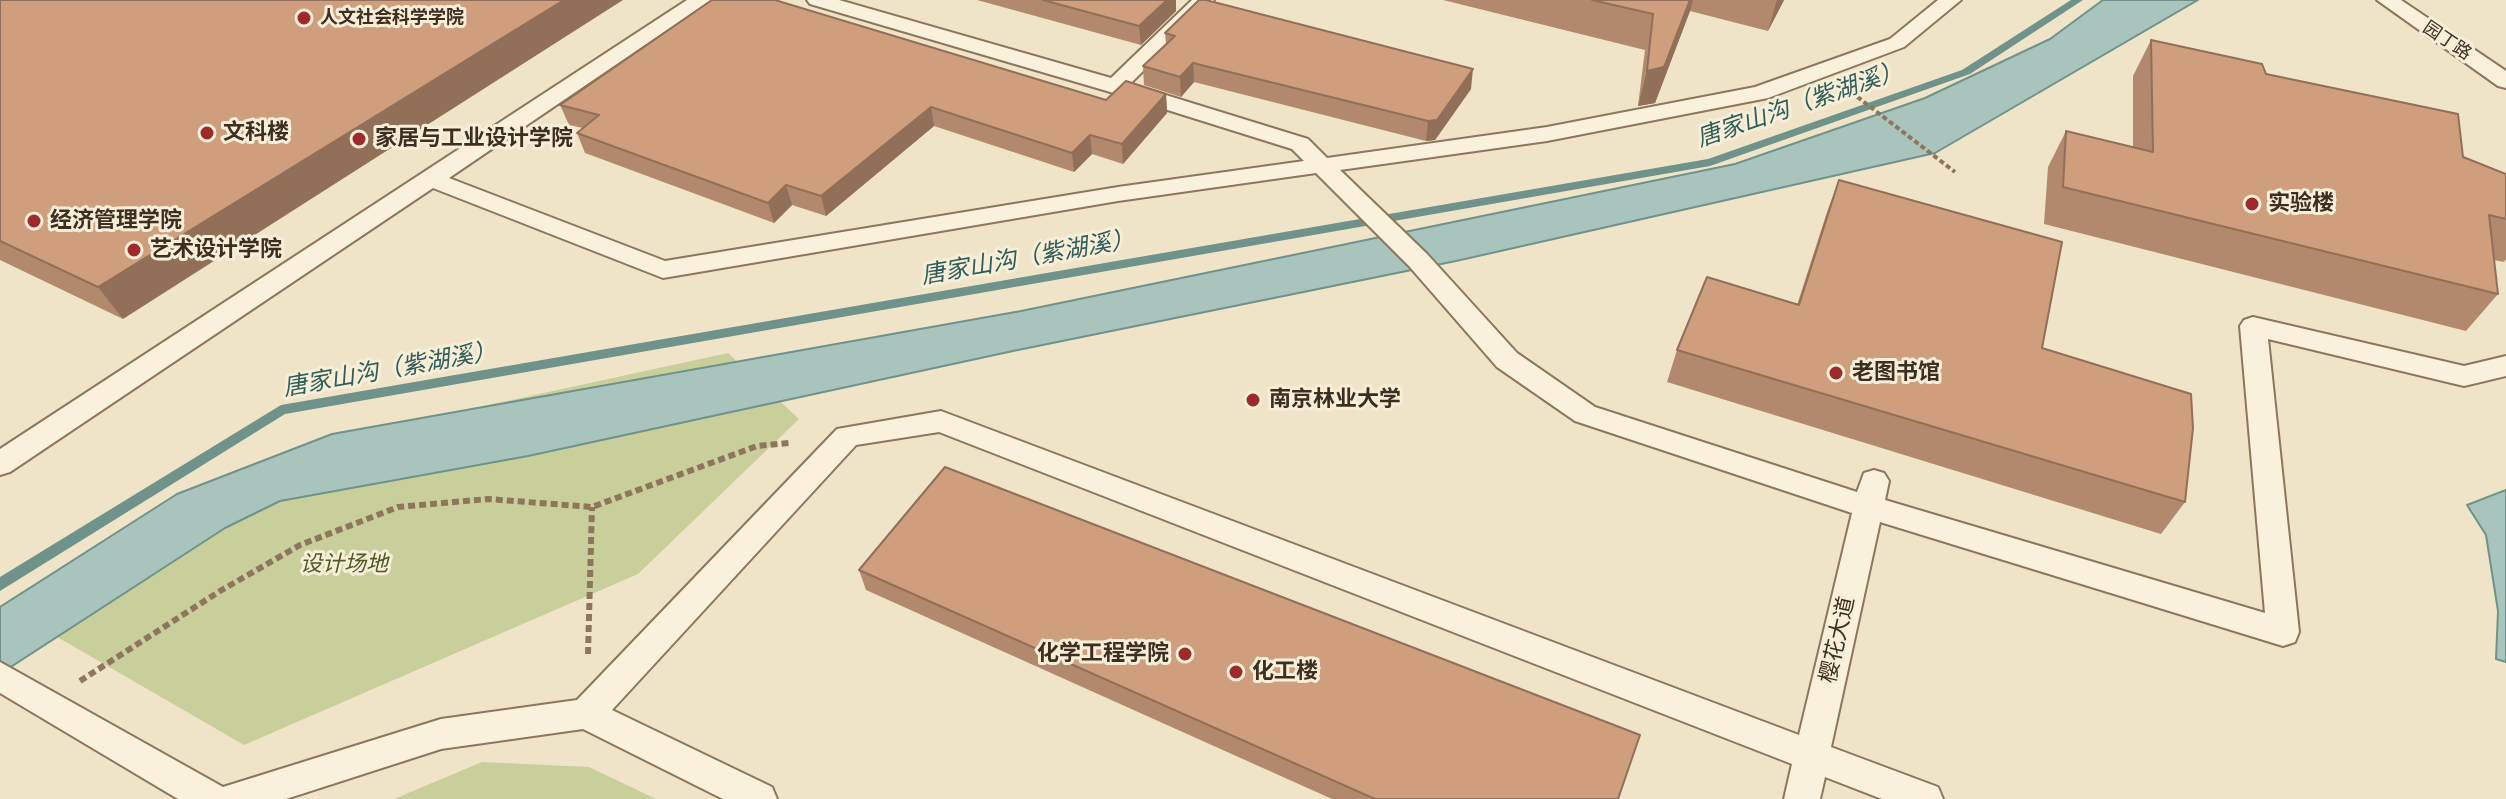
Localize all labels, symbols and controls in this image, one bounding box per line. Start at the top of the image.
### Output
place label: 人文社会科学学院 [320,7,464,29]
marker: 人文社会科学学院 [295,9,313,27]
street label: 园丁路 [2419,17,2475,65]
water label: 唐家山沟（紫湖溪） [1693,56,1907,154]
place label: 文科楼 [223,120,289,146]
marker: 文科楼 [198,124,216,142]
place label: 家居与工业设计学院 [375,126,573,152]
marker: 家居与工业设计学院 [350,130,368,148]
place label: 实验楼 [2268,191,2334,217]
marker: 实验楼 [2243,195,2261,213]
place label: 经济管理学院 [50,208,182,234]
marker: 经济管理学院 [25,212,43,230]
water label: 唐家山沟（紫湖溪） [919,225,1137,291]
place label: 艺术设计学院 [150,237,282,263]
marker: 艺术设计学院 [125,241,143,259]
water label: 唐家山沟（紫湖溪） [281,337,499,403]
place label: 老图书馆 [1852,360,1940,386]
marker: 老图书馆 [1827,364,1845,382]
place label: 南京林业大学 [1269,387,1401,413]
marker: 南京林业大学 [1244,391,1262,409]
park label: 设计场地 [300,552,388,578]
street label: 樱花大道 [1815,594,1861,686]
place label: 化学工程学院 [1037,641,1169,667]
marker: 化学工程学院 [1176,645,1194,663]
place label: 化工楼 [1252,659,1318,685]
marker: 化工楼 [1227,663,1245,681]

